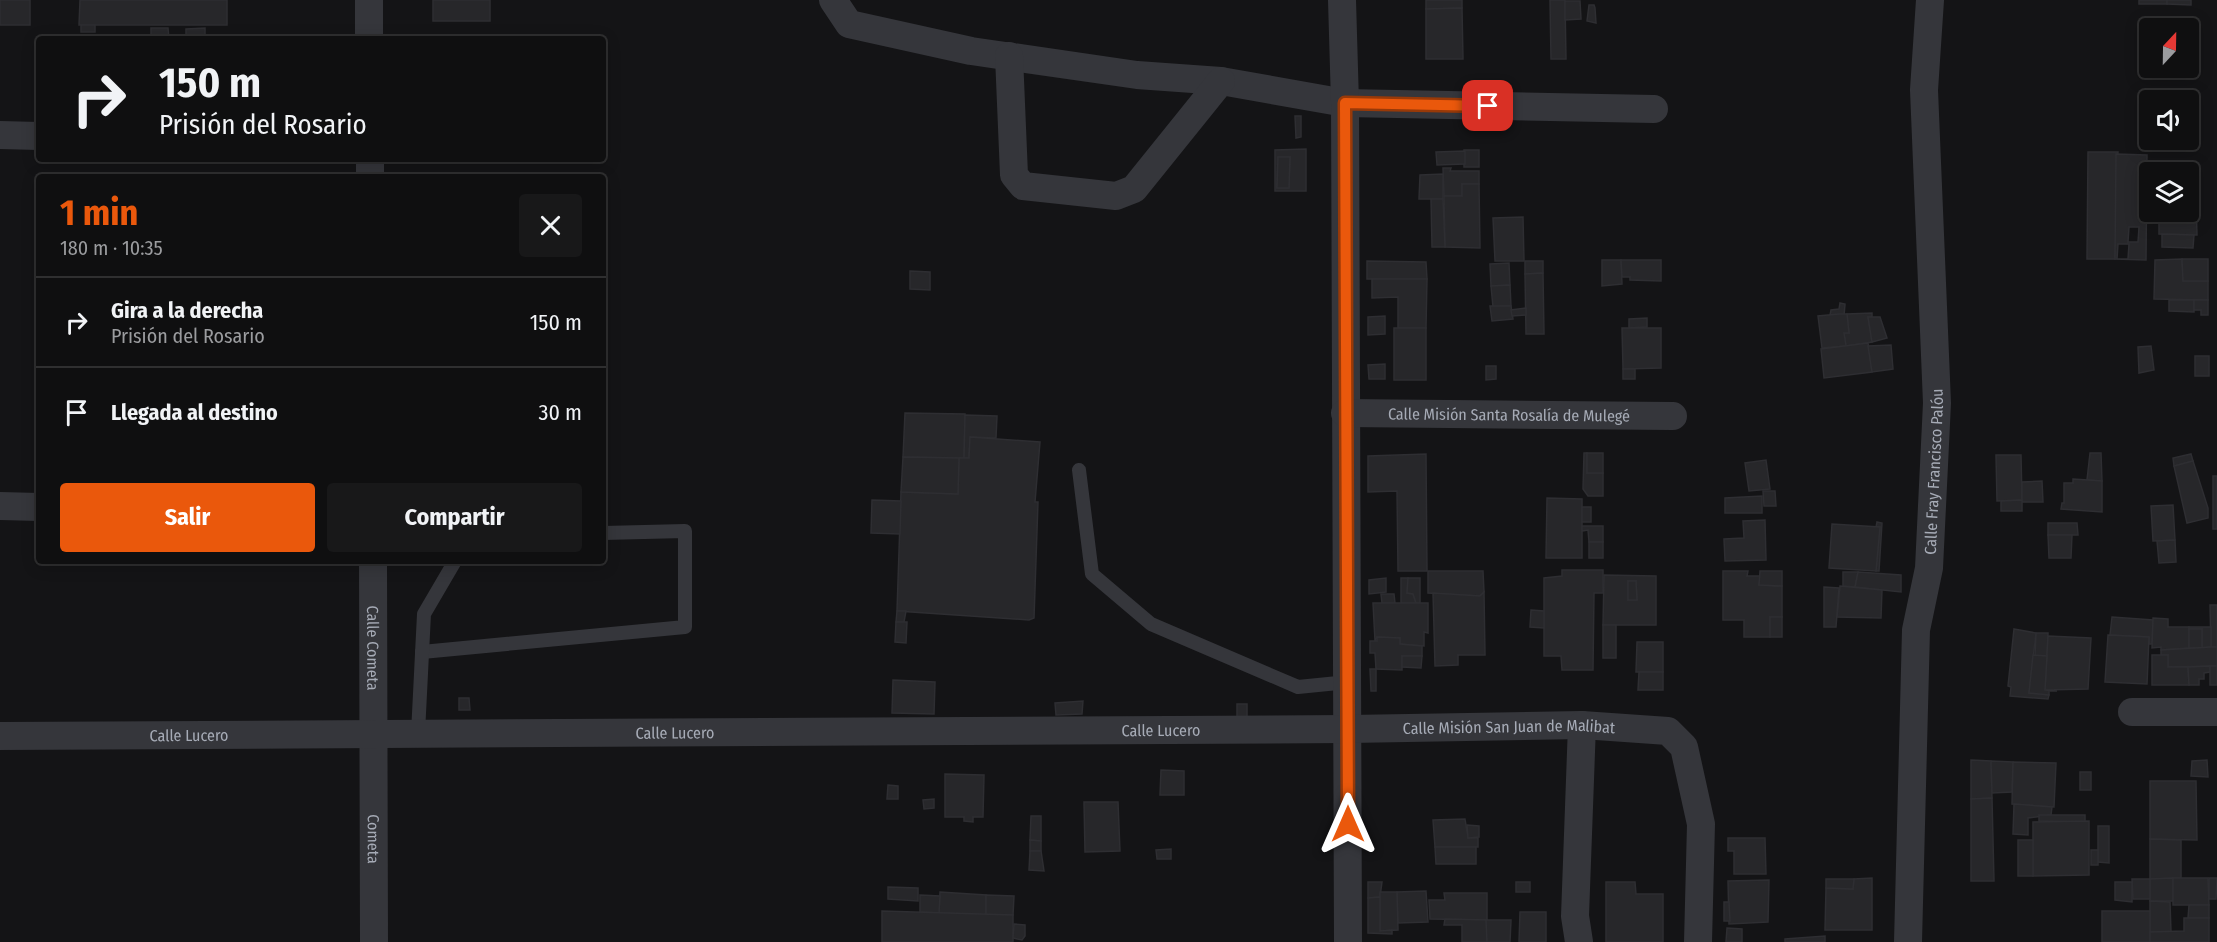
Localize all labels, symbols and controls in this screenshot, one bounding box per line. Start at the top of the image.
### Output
north arrow [2139,18,2199,78]
map controls [2139,18,2199,222]
text: 150 m [159,58,261,108]
icon: right [60,60,138,138]
pin [1462,80,1513,131]
icon: arrive [1471,89,1504,122]
button: sound [2139,90,2199,150]
text: Prisión del Rosario [159,109,367,141]
button: layers [2139,162,2199,222]
text: 1 min [60,191,138,235]
button: close [519,194,582,257]
text: 180 m · 10:35 [60,236,163,260]
text: Gira a la derecha [111,297,263,324]
icon: right [60,306,93,339]
text: 150 m [530,309,582,336]
text: Prisión del Rosario [111,324,265,348]
street label: Calle Fray Francisco Palóu [1921,388,1947,555]
icon: arrive [60,396,93,429]
text: Llegada al destino [111,399,278,426]
text: 30 m [539,399,582,426]
street label: Calle Misión Santa Rosalía de Mulegé [1388,404,1630,426]
button: Salir [60,483,315,552]
button: Compartir [327,483,582,552]
street label: Calle Cometa [363,605,382,691]
street label: Calle Misión San Juan de Malibat [1403,716,1617,738]
street label: Calle Lucero [1121,721,1201,740]
street label: Calle Lucero [635,723,715,743]
street label: Calle Lucero [149,726,229,745]
position arrow [1316,792,1380,856]
street label: Cometa [364,814,383,864]

